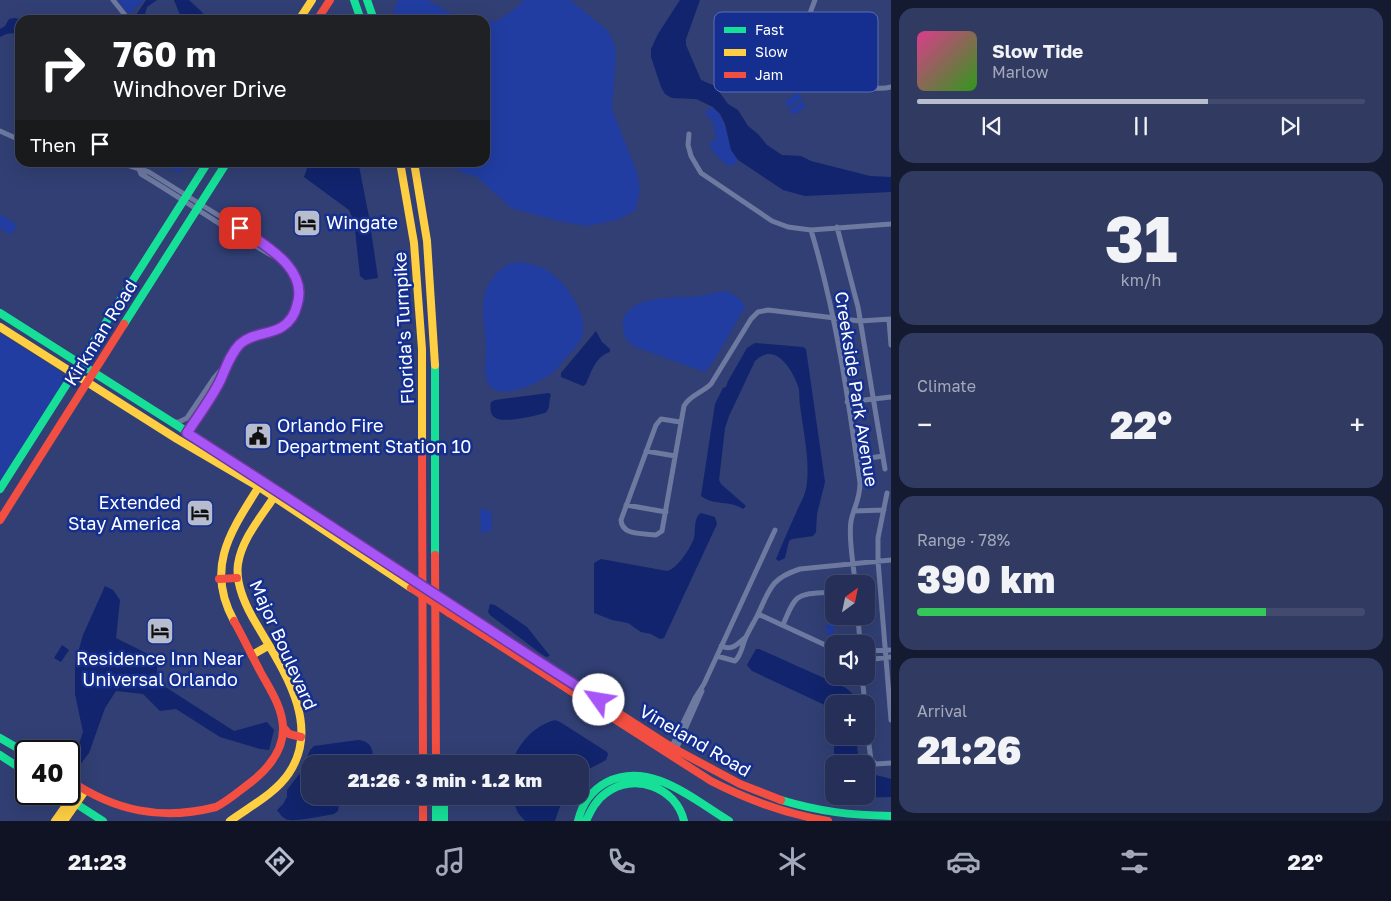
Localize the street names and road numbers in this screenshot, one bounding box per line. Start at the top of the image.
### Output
street label: Florida's Turnpike [388,251,418,405]
street label: Kirkman Road [59,276,141,389]
street label: Creekside Park Avenue [831,290,883,488]
street label: Major Boulevard [245,576,322,713]
street label: Vineland Road [636,699,755,781]

